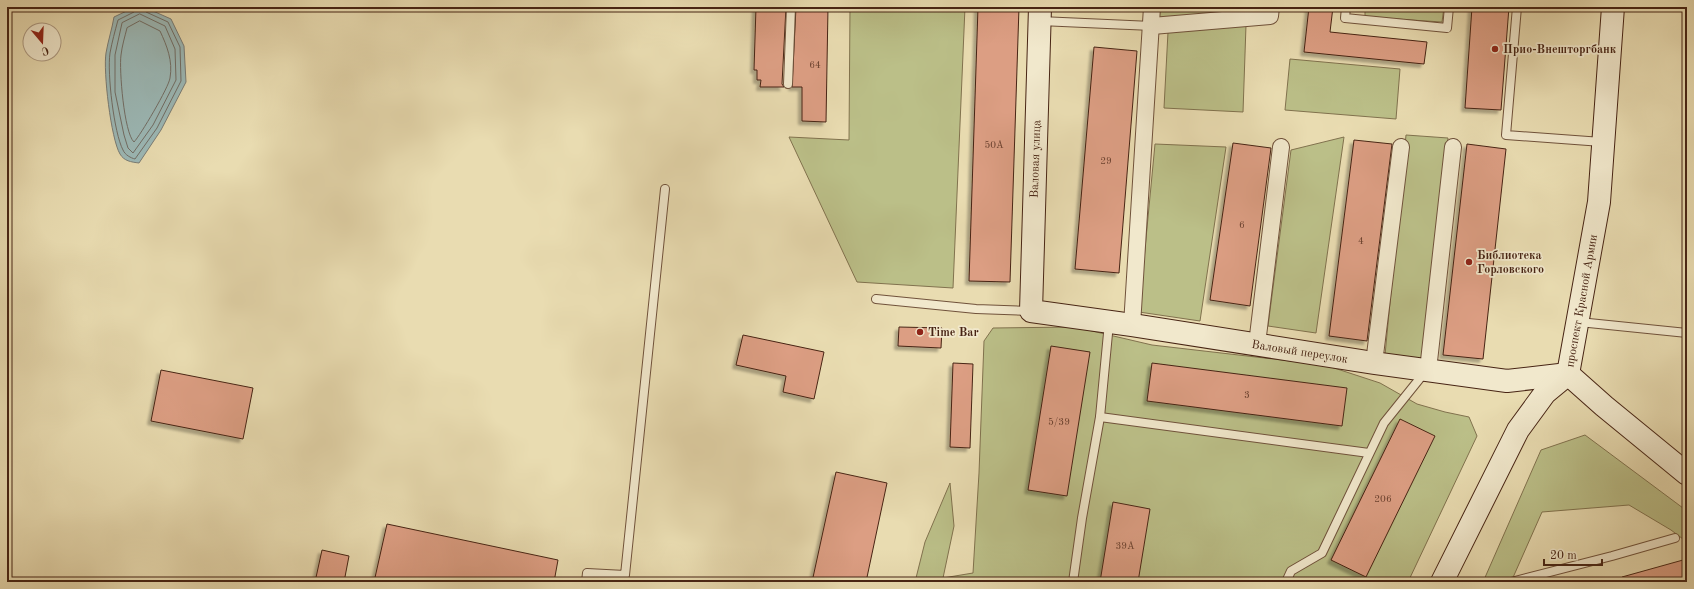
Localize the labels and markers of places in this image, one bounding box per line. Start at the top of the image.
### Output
marker: Прио-Внешторгбанк [1490,44,1500,54]
place label: Прио-Внешторгбанк [1503,44,1617,56]
place label: Библиотека Горловского [1477,250,1544,276]
marker: Библиотека Горловского [1464,257,1474,267]
marker: Time Bar [915,327,925,337]
place label: Time Bar [928,327,979,339]

